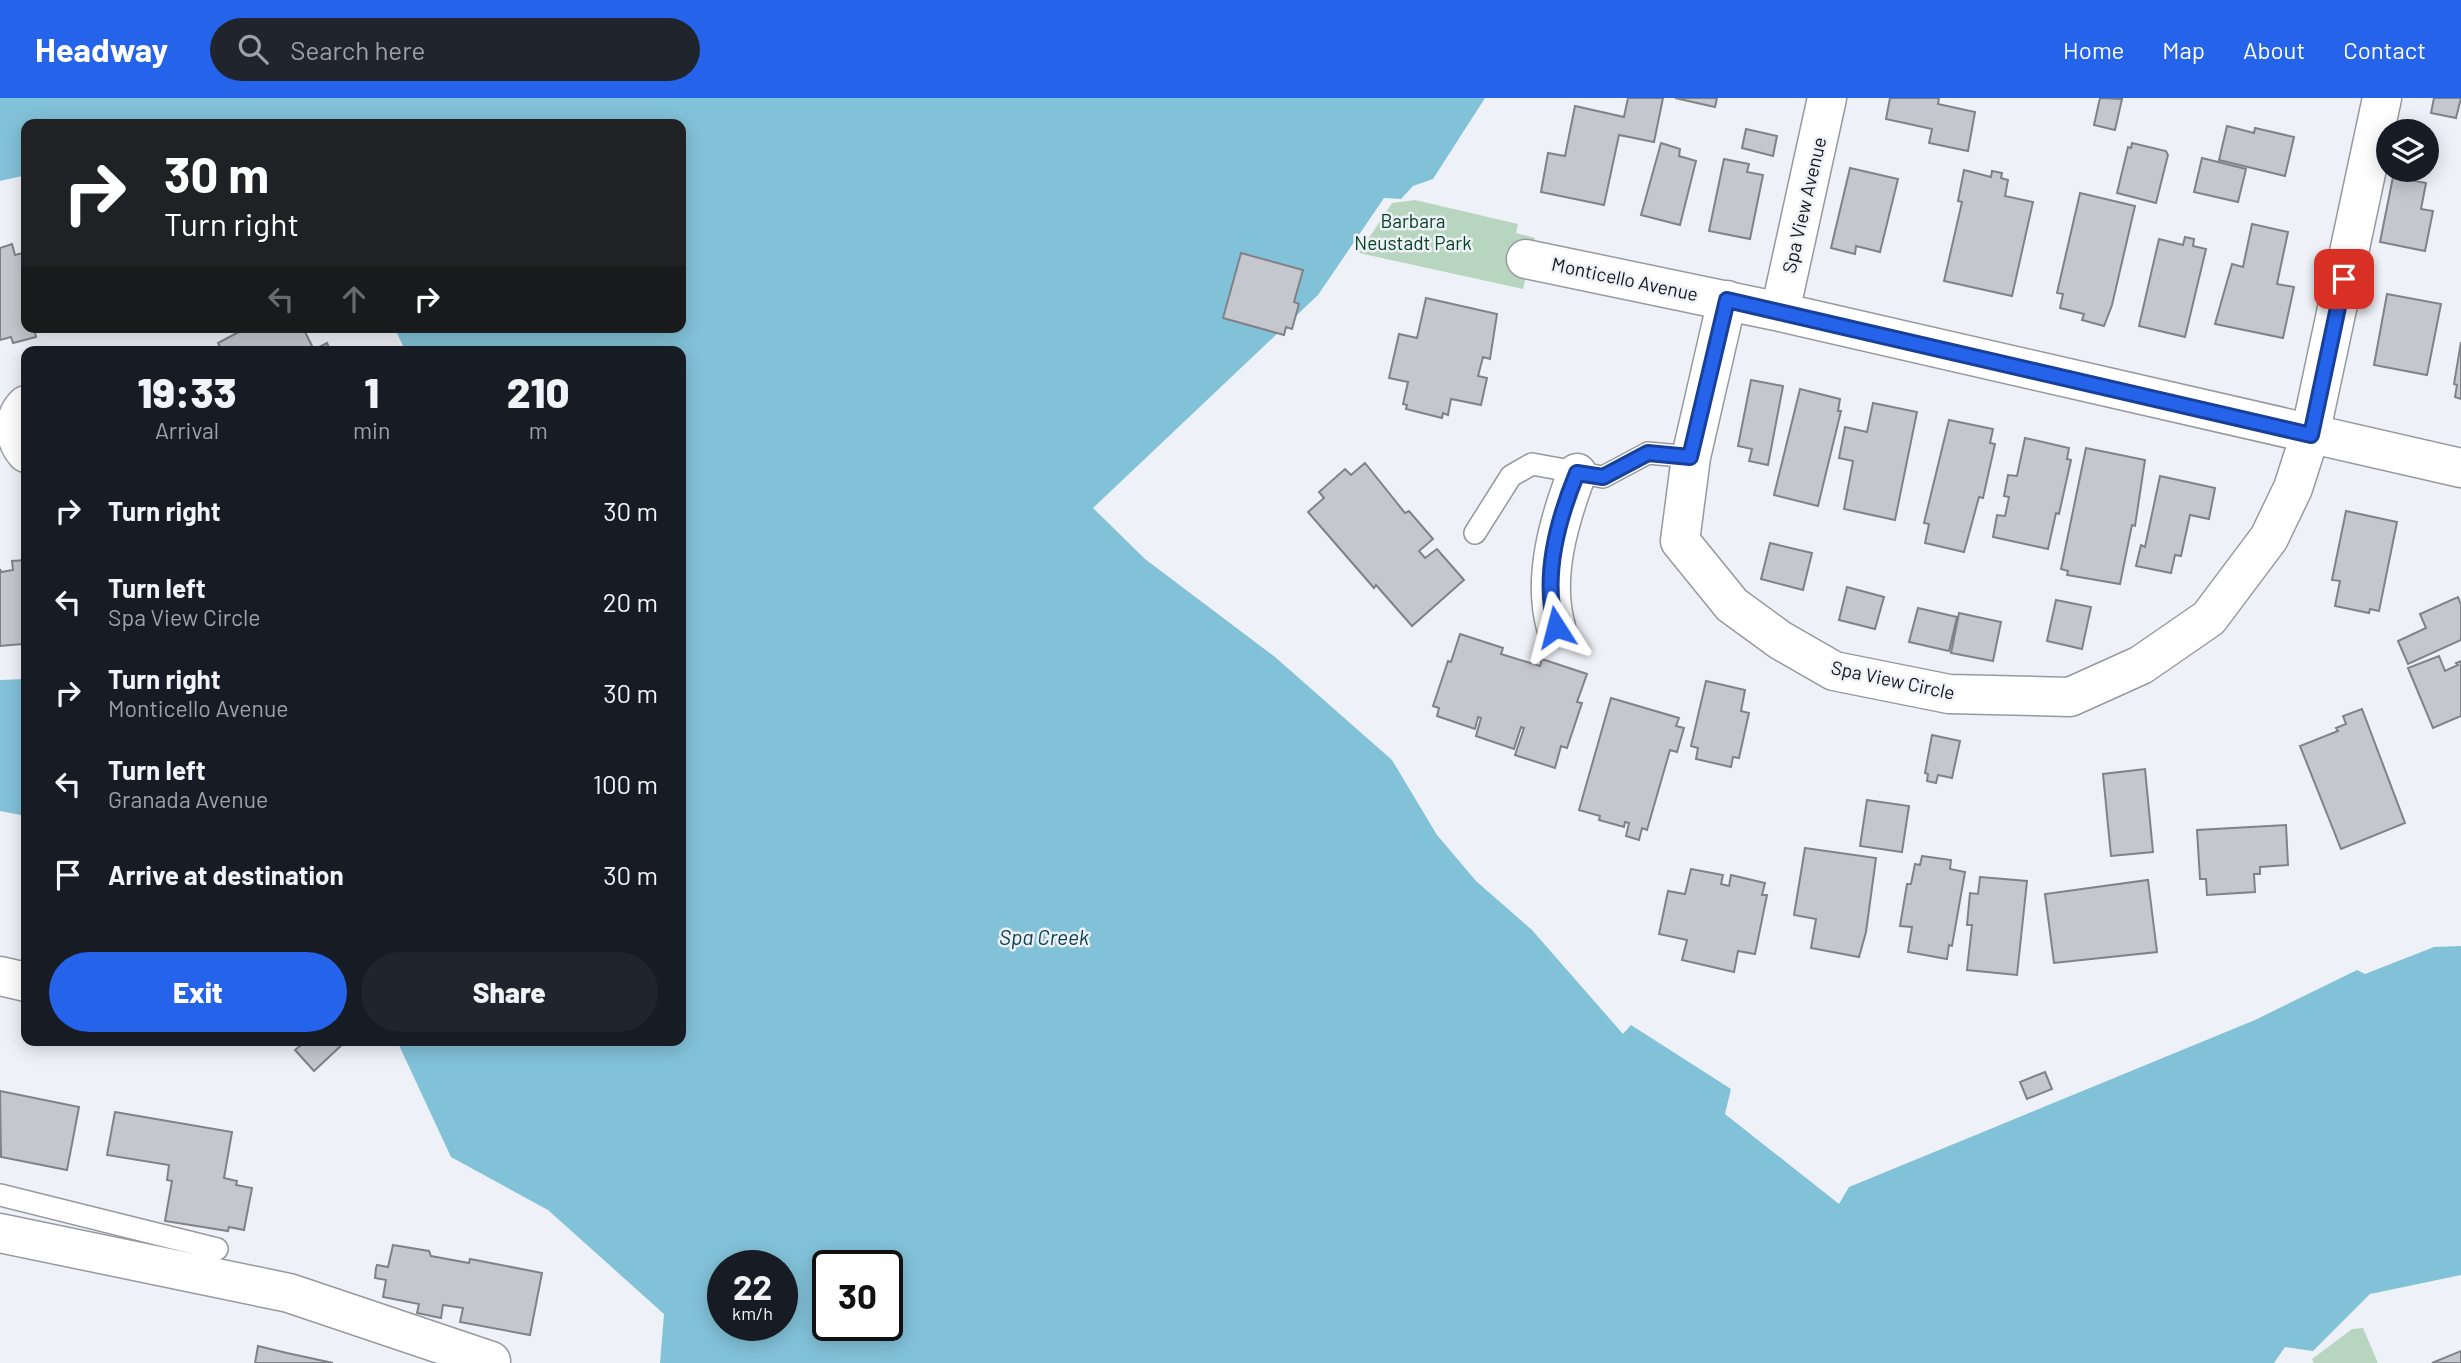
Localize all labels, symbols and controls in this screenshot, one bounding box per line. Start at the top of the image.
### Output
search box [210,18,700,81]
text: Headway [35,29,168,69]
icon: search [234,30,272,68]
text: Search here [290,34,425,65]
text: Home [2063,35,2124,64]
text: Map [2162,35,2205,64]
text: About [2243,35,2305,64]
text: Contact [2343,35,2426,64]
map controls [2376,119,2439,182]
button: layers [2376,119,2439,182]
street label: Spa View Avenue [1777,135,1830,275]
text: 30 m [164,144,269,203]
icon: right [49,147,140,238]
text: Turn right [164,204,299,242]
park label: Barbara Neustadt Park [1354,209,1472,254]
pin [2314,249,2374,309]
street label: Monticello Avenue [1550,252,1700,305]
icon: arrive [2325,260,2363,298]
icon: left [262,280,300,318]
icon: ahead [335,280,373,318]
icon: right [408,280,446,318]
text: 19:33 [138,366,237,416]
text: 1 [364,366,379,416]
text: 210 [507,366,569,416]
text: Arrival [155,416,219,444]
text: min [353,416,390,444]
text: m [529,416,548,444]
icon: right [49,492,87,530]
text: Turn right [108,495,221,526]
text: 30 m [603,495,658,526]
text: Turn left [108,572,206,603]
icon: left [49,583,87,621]
text: 20 m [603,586,658,617]
position arrow [1519,590,1593,664]
text: Spa View Circle [108,603,261,631]
street label: Spa View Circle [1829,655,1957,704]
text: Turn right [108,663,221,694]
icon: right [49,674,87,712]
text: 30 m [603,677,658,708]
text: Monticello Avenue [108,694,289,722]
text: Turn left [108,754,206,785]
icon: left [49,765,87,803]
text: 100 m [593,768,658,799]
text: Granada Avenue [108,785,268,813]
icon: arrive [49,856,87,894]
text: Arrive at destination [108,859,344,890]
text: 30 m [603,859,658,890]
water label: Spa Creek [999,924,1090,949]
button: Exit [49,952,347,1032]
button: Share [361,952,658,1032]
speed limit sign: 30 [812,1250,903,1341]
text: 22 [733,1265,772,1307]
text: km/h [732,1302,773,1324]

